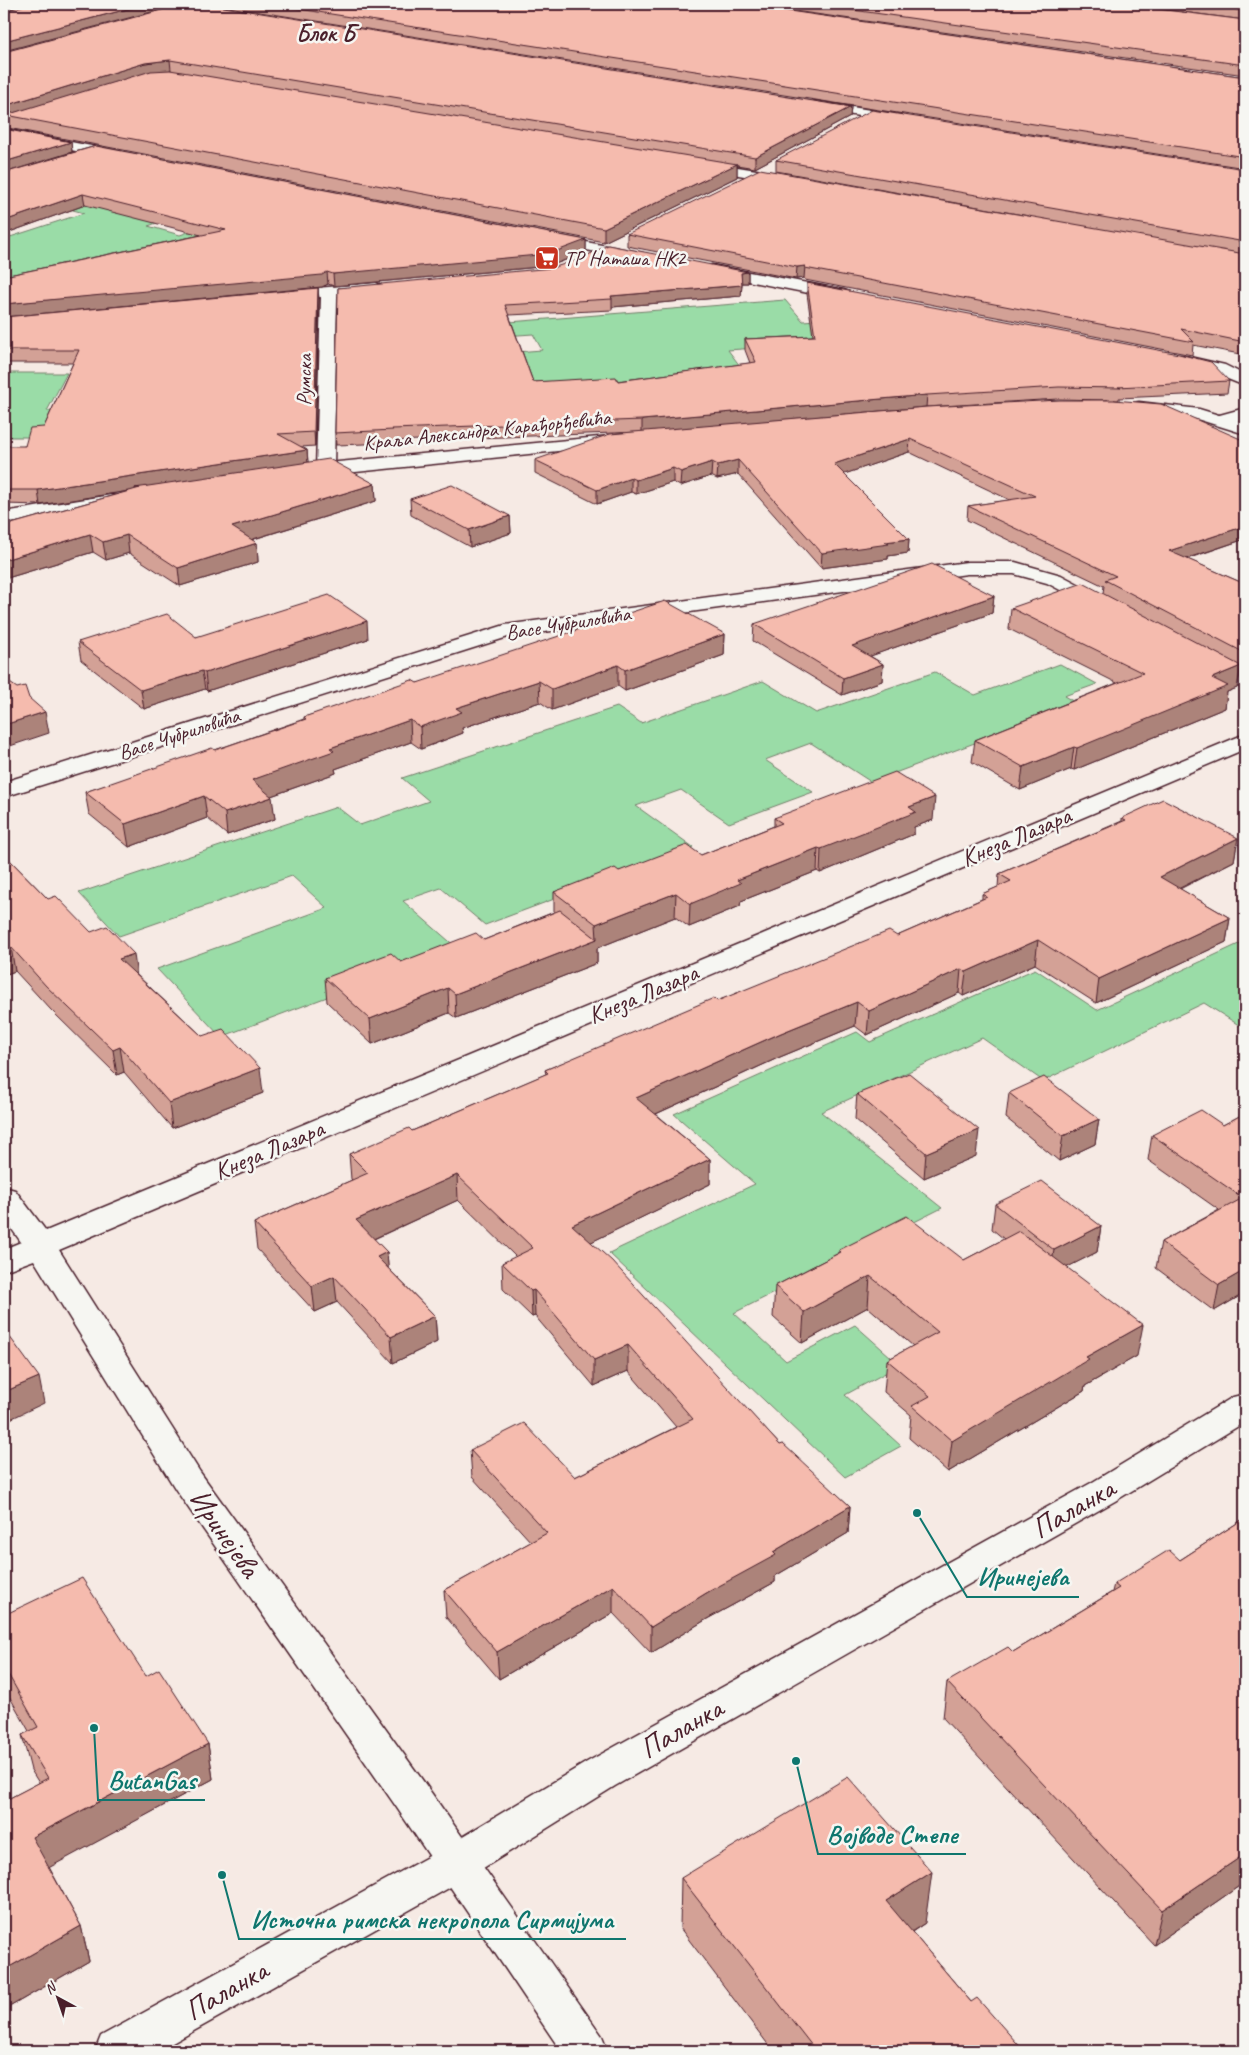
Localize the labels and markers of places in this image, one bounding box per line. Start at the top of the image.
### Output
supermarket icon: ТР Наташа НК2 [534,245,560,271]
place label: ТР Наташа НК2 [564,245,687,271]
callout: Иринејева [967,1556,1079,1597]
callout: ButanGas [98,1759,205,1800]
callout: Војводе Степе [818,1813,966,1854]
callout: Источна римска некропола Сирмијума [239,1898,626,1939]

